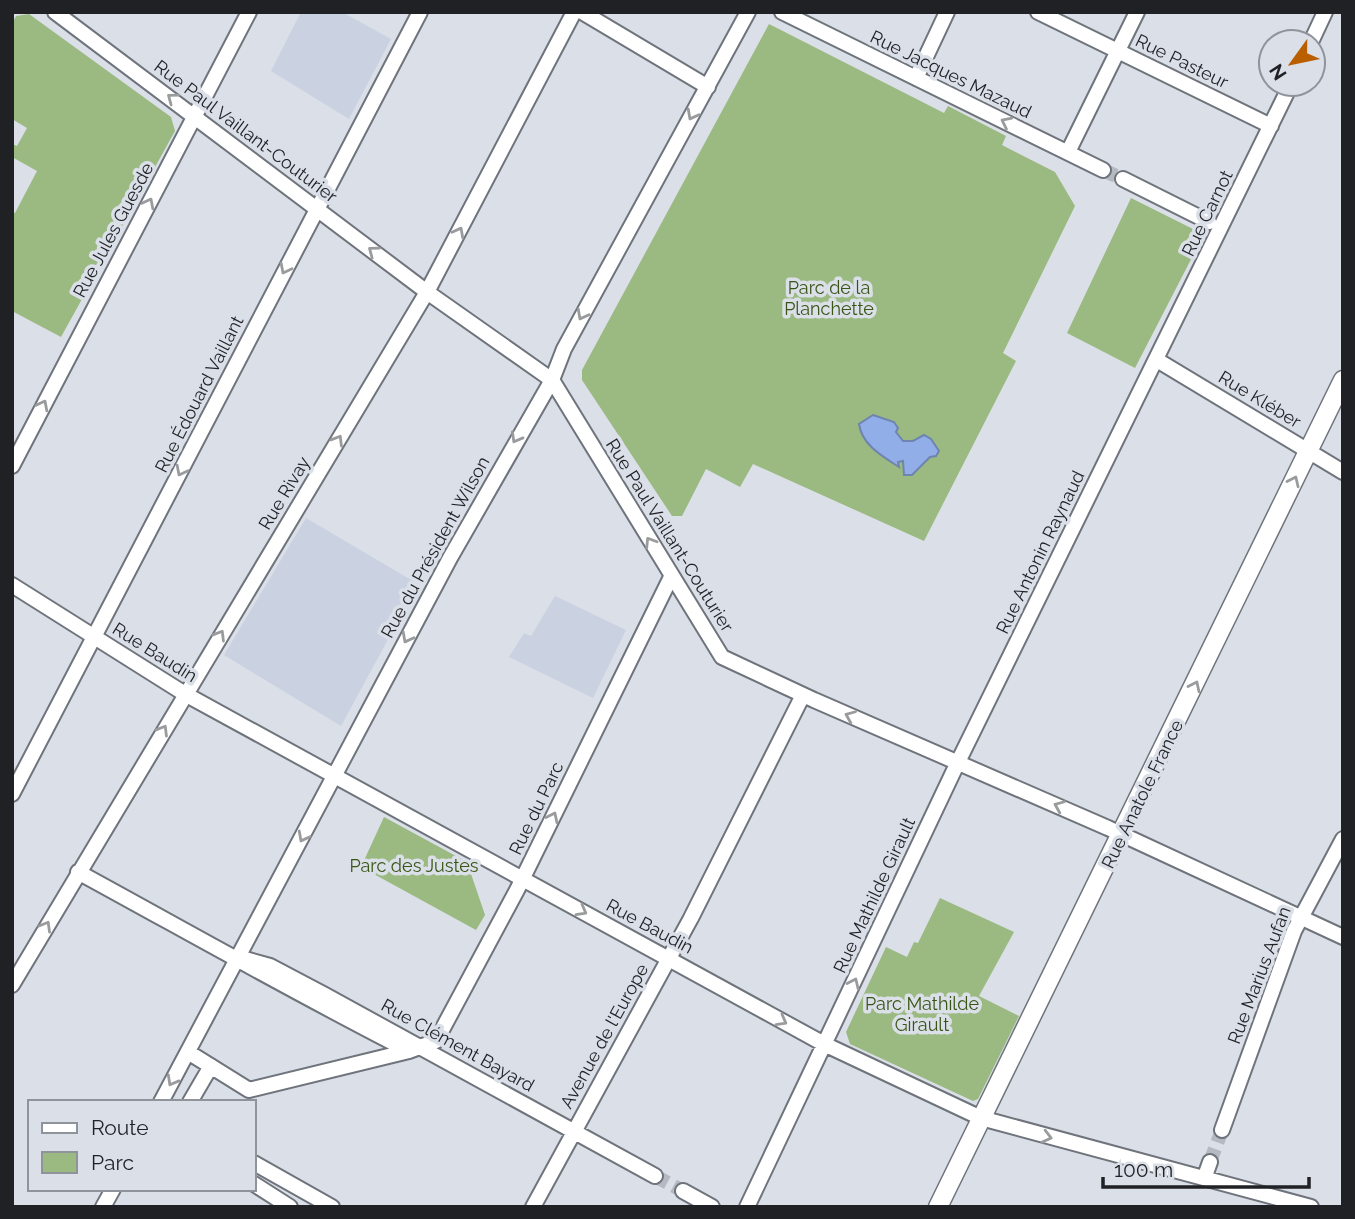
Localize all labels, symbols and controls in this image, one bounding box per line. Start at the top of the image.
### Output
street label: Rue Jacques Mazaud [867,26,1035,122]
north arrow [1257,28,1327,98]
street label: Rue Pasteur [1132,30,1232,93]
street label: Rue Paul Vaillant-Couturier [150,55,342,207]
text: N [1265,60,1291,84]
one-way arrow [168,94,180,107]
one-way arrow [687,108,700,120]
one-way arrow [1001,117,1013,131]
street label: Rue Jules Guesde [69,159,158,301]
street label: Rue Carnot [1177,167,1237,259]
one-way arrow [141,198,154,211]
one-way arrow [451,227,464,239]
one-way arrow [368,247,381,259]
one-way arrow [280,262,293,274]
park label: Parc de la Planchette [784,277,874,319]
one-way arrow [577,307,591,320]
street label: Rue Édouard Vaillant [150,312,248,476]
street label: Rue Kléber [1215,366,1306,432]
one-way arrow [35,400,49,412]
one-way arrow [511,431,524,444]
one-way arrow [329,435,342,448]
street label: Rue Paul Vaillant-Couturier [602,435,739,636]
street label: Rue Rivay [254,452,314,533]
street label: Rue du Président Wilson [376,453,494,641]
one-way arrow [175,464,189,476]
street label: Rue Antonin Raynaud [991,467,1089,637]
one-way arrow [1286,476,1300,488]
one-way arrow [646,537,659,550]
street label: Rue Baudin [109,618,201,686]
one-way arrow [212,630,225,643]
one-way arrow [402,631,416,643]
one-way arrow [1187,681,1201,693]
one-way arrow [845,710,858,724]
street label: Rue Anatole France [1097,716,1187,872]
one-way arrow [154,725,167,738]
street label: Rue du Parc [504,758,568,858]
one-way arrow [1054,801,1066,815]
one-way arrow [544,812,558,824]
street label: Rue Mathilde Girault [829,814,919,976]
one-way arrow [298,829,311,842]
park label: Parc des Justes [349,855,479,876]
street label: Rue Baudin [603,894,697,958]
one-way arrow [575,903,588,916]
street label: Rue Marius Aufan [1223,903,1295,1047]
one-way arrow [38,920,51,933]
street label: Avenue de l'Europe [556,960,653,1112]
one-way arrow [845,978,859,990]
park label: Parc Mathilde Girault [865,993,979,1035]
street label: Rue Clément Bayard [378,994,538,1096]
one-way arrow [775,1012,787,1026]
one-way arrow [167,1073,180,1086]
legend [28,1100,256,1191]
text: Route [91,1115,149,1140]
one-way arrow [1041,1129,1053,1143]
scale bar [1103,1146,1310,1190]
text: Parc [91,1150,134,1175]
text: 100 m [1114,1157,1173,1182]

